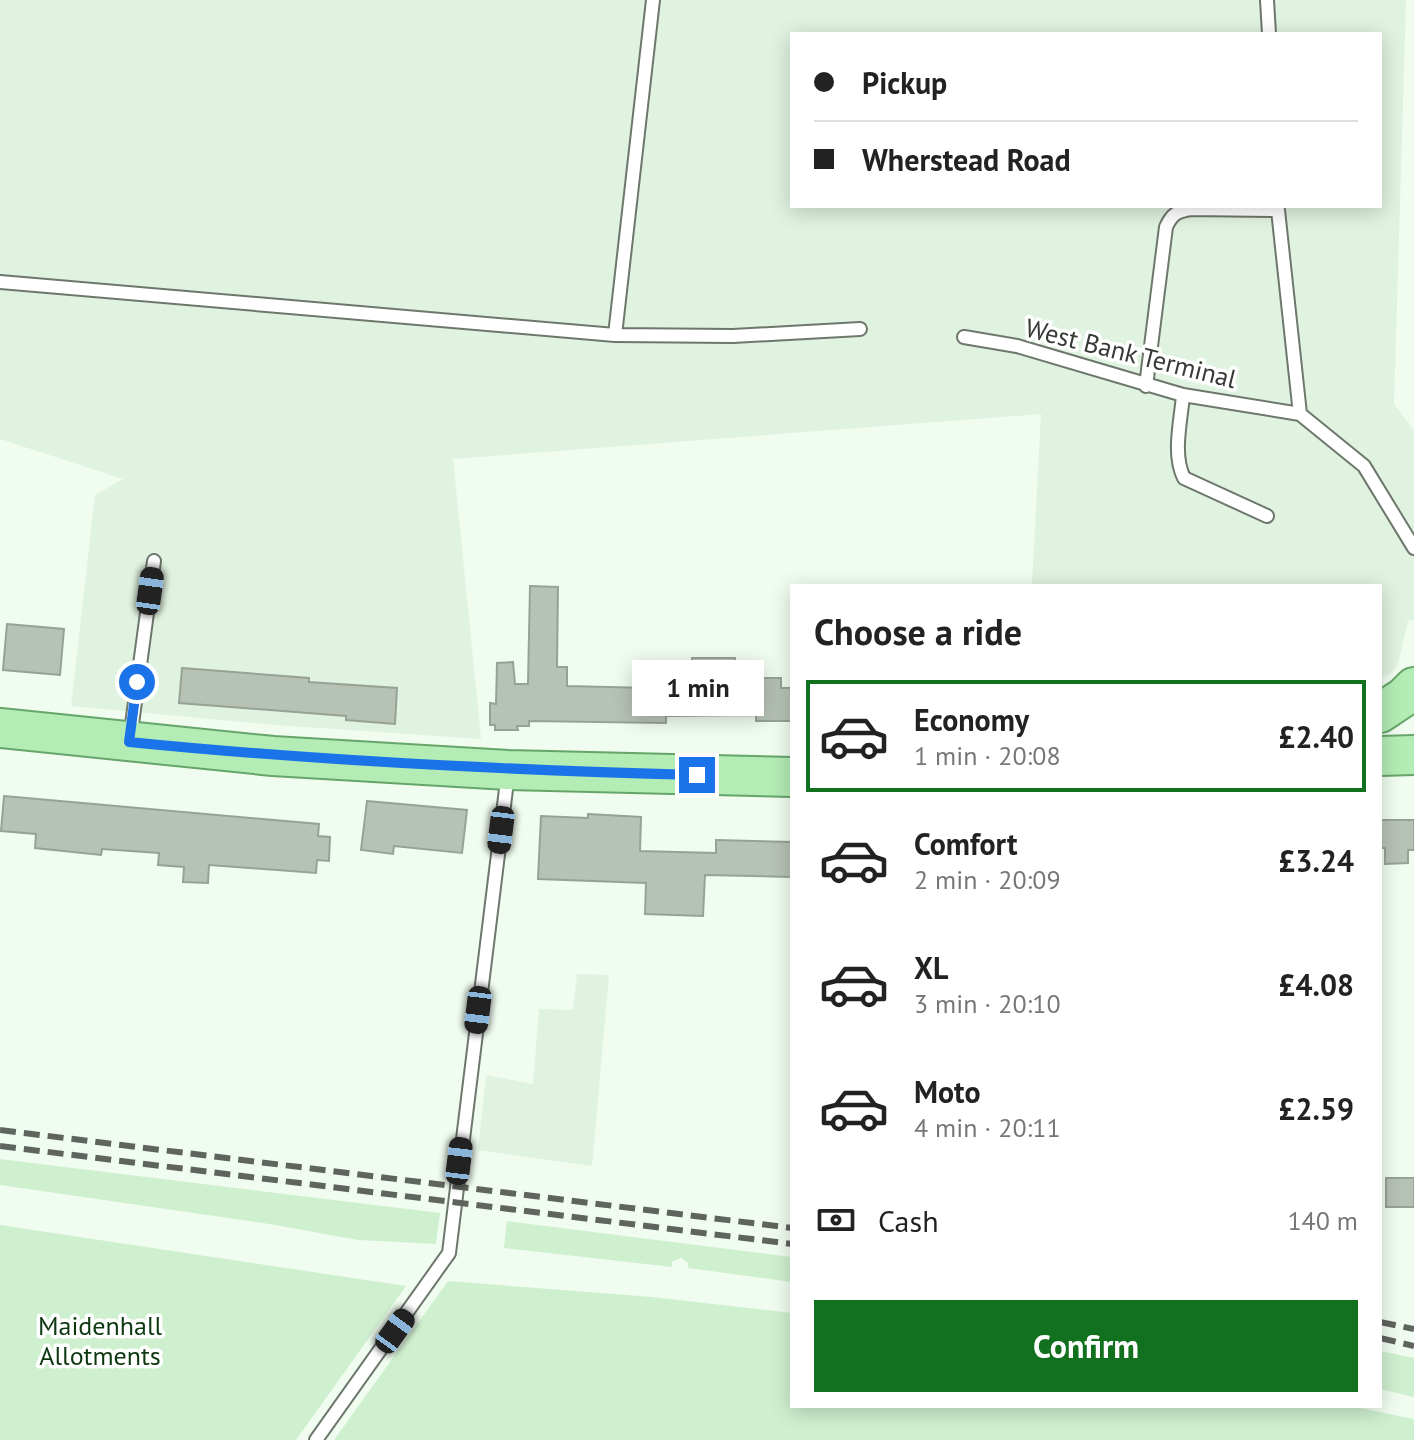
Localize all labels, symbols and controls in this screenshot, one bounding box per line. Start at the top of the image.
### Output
text: Pickup [862,63,947,102]
text: Wherstead Road [862,140,1071,179]
street label: West Bank Terminal [1022,311,1240,395]
car [135,566,165,616]
text: Choose a ride [814,608,1022,655]
callout: 1 min [631,659,763,715]
route start [119,664,155,700]
text: 1 min [666,671,730,704]
icon: car [818,700,890,772]
text: Economy [914,700,1029,739]
text: £2.40 [1279,717,1354,756]
text: 1 min · 20:08 [914,739,1061,772]
route end [679,757,715,793]
car [486,805,516,855]
icon: car [818,824,890,896]
text: Comfort [914,824,1017,863]
text: £3.24 [1279,841,1354,880]
text: 2 min · 20:09 [914,863,1061,896]
icon: car [818,948,890,1020]
text: XL [914,948,948,987]
text: £4.08 [1279,965,1354,1004]
car [463,985,493,1035]
text: 3 min · 20:10 [914,987,1061,1020]
icon: car [818,1072,890,1144]
text: Moto [914,1072,981,1111]
text: £2.59 [1279,1089,1354,1128]
text: 4 min · 20:11 [914,1111,1061,1144]
car [444,1136,474,1186]
icon: cash [814,1198,858,1242]
text: Cash [878,1201,939,1240]
text: 140 m [1287,1204,1358,1237]
button: Confirm [814,1300,1358,1392]
car [371,1305,419,1357]
park label: Maidenhall Allotments [38,1309,162,1372]

